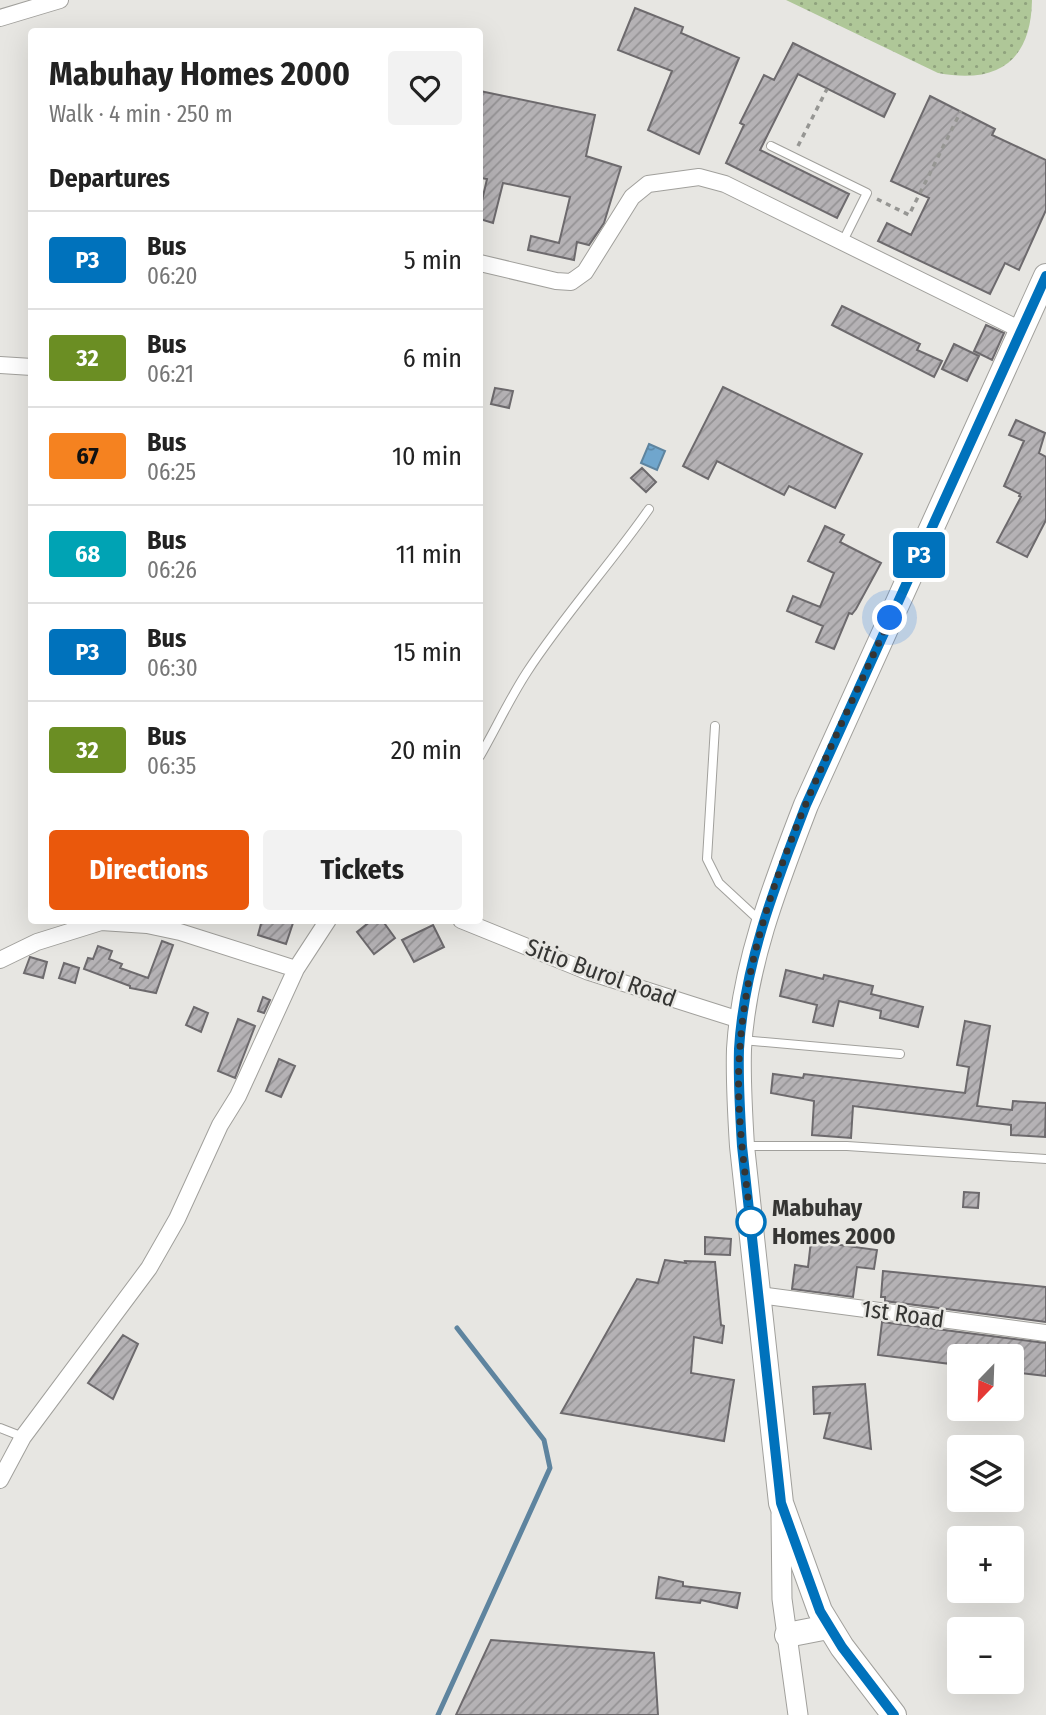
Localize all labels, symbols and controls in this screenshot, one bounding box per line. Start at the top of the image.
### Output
button: heart [388,51,462,125]
text: Mabuhay Homes 2000 [49,54,350,94]
text: Walk · 4 min · 250 m [49,100,233,128]
text: Departures [49,163,170,194]
text: Bus [147,231,186,262]
text: 5 min [404,245,462,276]
text: P3 [76,246,99,274]
text: 06:20 [147,262,197,290]
text: Bus [147,329,186,360]
text: 6 min [403,343,462,374]
text: 32 [76,344,99,372]
text: 06:21 [147,360,194,388]
text: Bus [147,427,186,458]
text: 10 min [392,441,462,472]
text: 67 [76,442,99,470]
text: 06:25 [147,458,196,486]
text: Bus [147,525,186,556]
line badge: P3 [888,532,950,578]
text: 11 min [396,539,462,570]
text: 68 [75,540,100,568]
text: P3 [907,541,931,569]
text: 06:26 [147,556,197,584]
your location [872,600,907,635]
text: Bus [147,623,186,654]
text: 15 min [394,637,462,668]
text: P3 [76,638,99,666]
text: 06:30 [147,654,198,682]
text: Bus [147,721,186,752]
text: 20 min [391,735,462,766]
text: 32 [76,736,99,764]
text: 06:35 [147,752,196,780]
button: Directions [49,830,249,910]
button: Tickets [263,830,462,910]
street label: Sitio Burol Road [522,933,680,1013]
place label: Mabuhay Homes 2000 [772,1194,896,1250]
marker: Mabuhay Homes 2000 [736,1207,766,1237]
street label: 1st Road [860,1294,946,1334]
north arrow [947,1344,1024,1421]
map controls [947,1344,1024,1694]
button: layers [947,1435,1024,1512]
button: + [947,1526,1024,1603]
button: − [947,1617,1024,1694]

